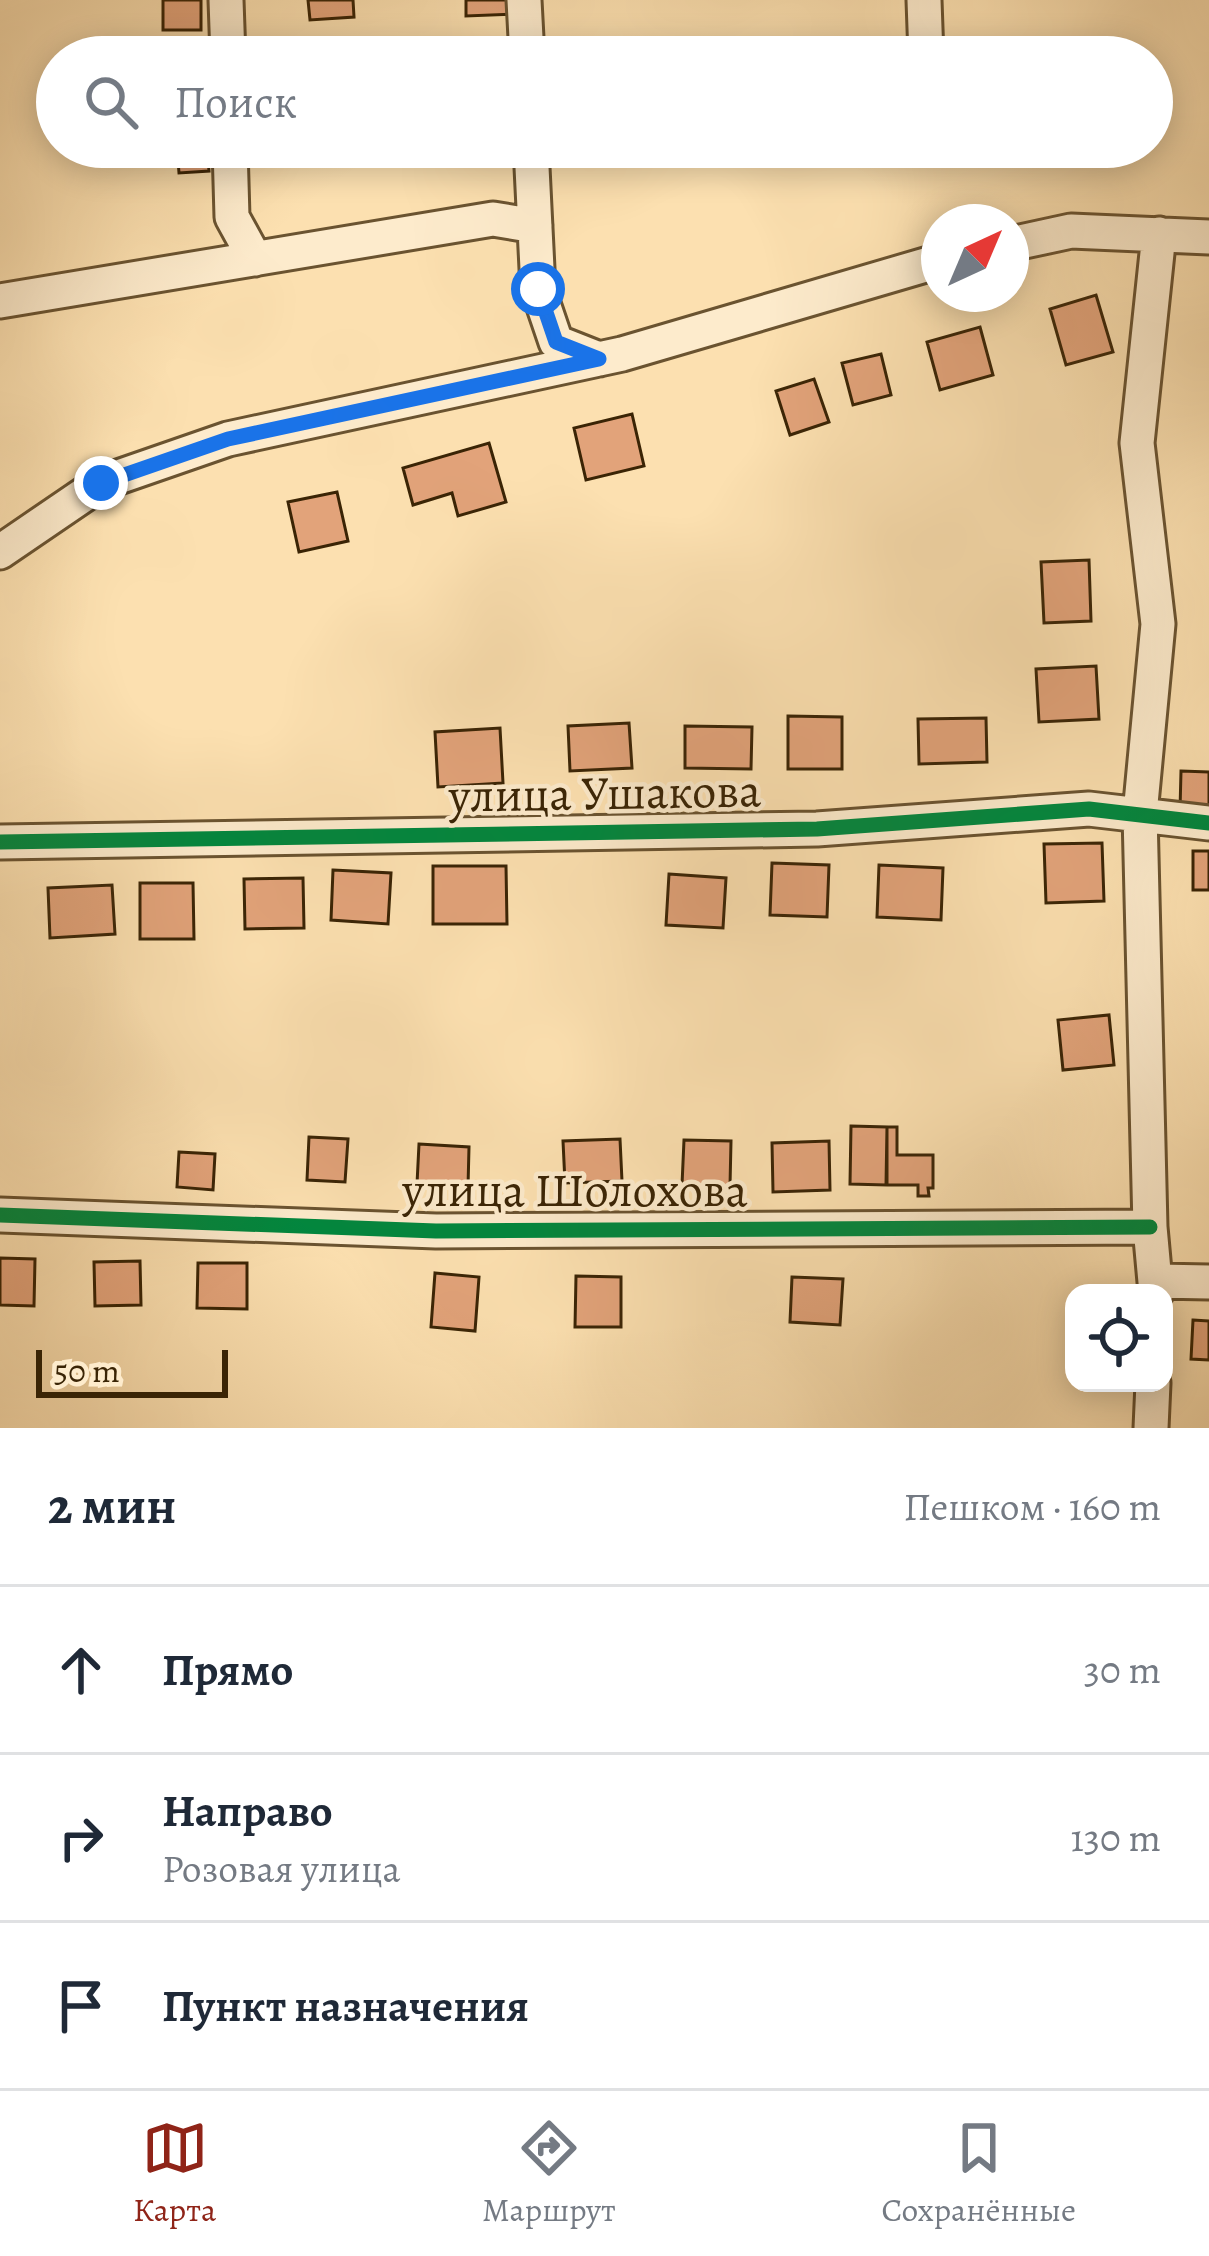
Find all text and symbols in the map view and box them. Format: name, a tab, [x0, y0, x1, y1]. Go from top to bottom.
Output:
search box	[36, 36, 1173, 168]
icon: search	[78, 69, 144, 135]
text: Поиск	[174, 71, 297, 133]
north arrow	[921, 204, 1029, 312]
route start	[511, 262, 565, 316]
route end	[74, 456, 128, 510]
street label: улица Ушакова	[447, 757, 762, 829]
street label: улица Шолохова	[401, 1157, 748, 1223]
map controls	[1065, 1284, 1173, 1392]
button: locate	[1065, 1284, 1173, 1392]
scale bar	[36, 1344, 228, 1397]
text: 50 m	[54, 1348, 120, 1393]
text: 2 мин	[48, 1471, 176, 1541]
text: Пешком · 160 m	[904, 1480, 1161, 1533]
icon: ahead	[48, 1637, 114, 1703]
text: Прямо	[162, 1639, 293, 1701]
text: 30 m	[1084, 1643, 1161, 1696]
text: Направо	[162, 1780, 333, 1842]
icon: right	[48, 1805, 114, 1871]
text: 130 m	[1070, 1811, 1161, 1864]
text: Розовая улица	[162, 1842, 401, 1895]
icon: arrive	[48, 1973, 114, 2039]
text: Пункт назначения	[162, 1975, 529, 2037]
tab: Карта	[133, 2115, 216, 2232]
tab: Маршрут	[482, 2115, 616, 2232]
tab: Сохранённые	[881, 2115, 1076, 2232]

